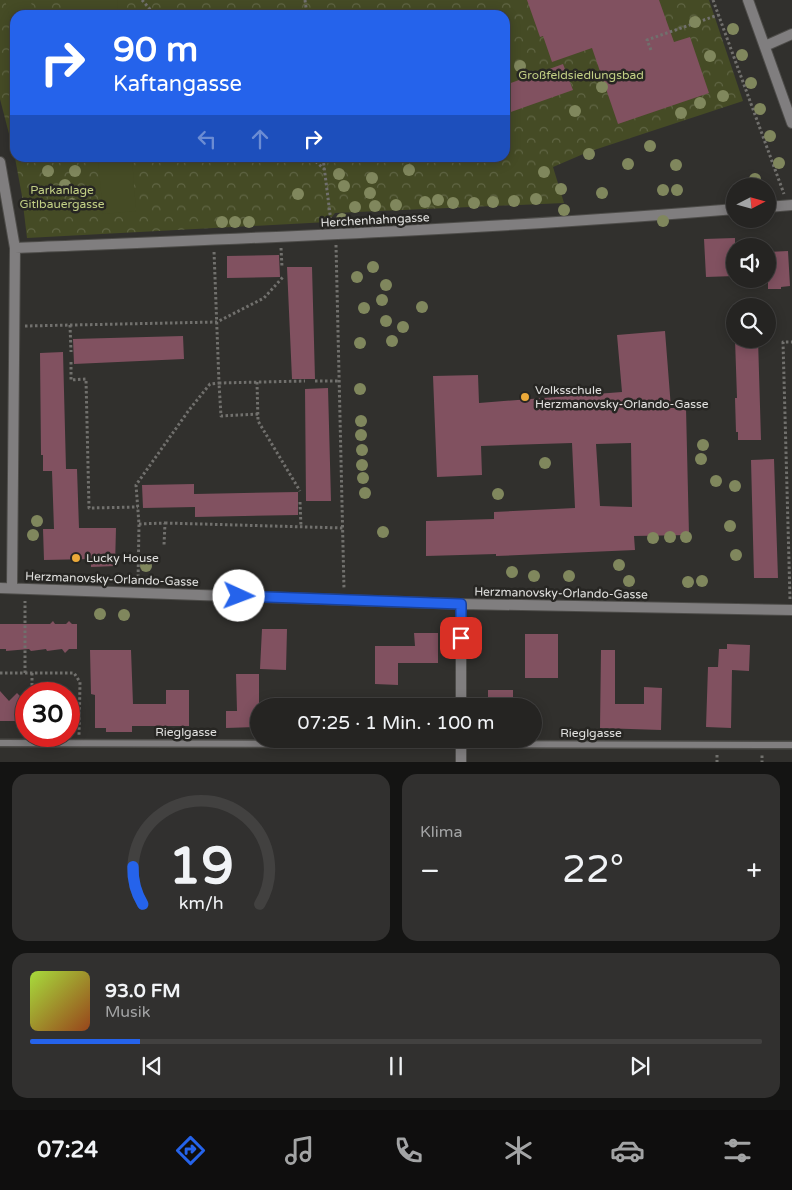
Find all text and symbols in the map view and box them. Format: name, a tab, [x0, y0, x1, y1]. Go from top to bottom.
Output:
text: 90 m	[113, 29, 198, 71]
icon: right	[30, 30, 95, 95]
park label: Großfeldsiedlungsbad	[518, 68, 644, 82]
text: Kaftangasse	[113, 71, 242, 97]
icon: left	[193, 125, 221, 153]
icon: ahead	[246, 125, 274, 153]
icon: right	[299, 125, 327, 153]
north arrow	[726, 178, 776, 228]
map controls	[726, 178, 776, 348]
park label: Parkanlage Gitlbauergasse	[19, 183, 105, 211]
street label: Herchenhahngasse	[320, 210, 430, 230]
button: sound	[726, 238, 776, 288]
button: search	[726, 298, 776, 348]
place label: Volksschule Herzmanovsky-Orlando-Gasse	[535, 383, 709, 411]
marker: Volksschule Herzmanovsky-Orlando-Gasse	[519, 391, 531, 403]
place label: Lucky House	[86, 551, 159, 565]
marker: Lucky House	[70, 552, 82, 564]
street label: Herzmanovsky-Orlando-Gasse	[25, 569, 199, 589]
position arrow	[212, 569, 264, 621]
street label: Herzmanovsky-Orlando-Gasse	[474, 584, 648, 602]
pin	[440, 617, 482, 659]
icon: arrive	[447, 624, 475, 652]
speed limit sign: 30	[15, 682, 80, 747]
text: 07:25 · 1 Min. · 100 m	[298, 712, 494, 734]
street label: Rieglgasse	[155, 725, 217, 739]
street label: Rieglgasse	[560, 726, 622, 740]
text: Klima	[420, 822, 462, 842]
text: 19	[168, 835, 234, 898]
text: 22°	[562, 847, 624, 893]
text: −	[420, 854, 440, 888]
text: +	[746, 854, 762, 888]
text: km/h	[179, 893, 223, 914]
text: 93.0 FM	[105, 980, 181, 1002]
text: Musik	[105, 1002, 150, 1022]
icon: previous	[138, 1052, 166, 1080]
icon: pause	[382, 1052, 410, 1080]
icon: next	[626, 1052, 654, 1080]
icon: directions	[173, 1133, 208, 1168]
icon: music	[282, 1133, 317, 1168]
icon: phone	[391, 1133, 426, 1168]
icon: climate	[501, 1133, 536, 1168]
icon: car	[610, 1133, 645, 1168]
icon: filters	[720, 1133, 755, 1168]
text: 07:24	[37, 1137, 98, 1163]

